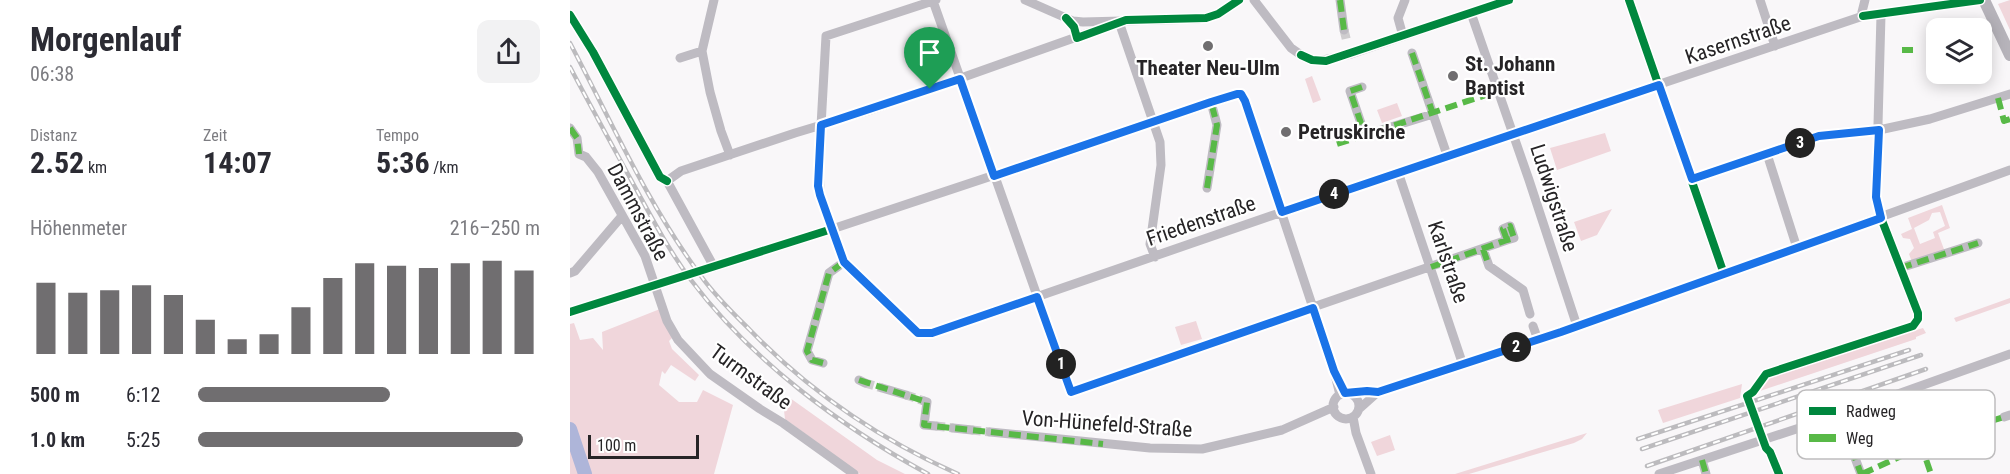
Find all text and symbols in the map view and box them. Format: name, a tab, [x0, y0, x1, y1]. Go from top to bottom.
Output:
street label: Kasernstraße	[1682, 11, 1794, 69]
map controls	[1926, 18, 1992, 84]
button: layers	[1926, 18, 1992, 84]
text: Morgenlauf	[30, 20, 182, 59]
button: share	[477, 20, 540, 83]
pin	[904, 27, 955, 89]
icon: arrive	[913, 36, 946, 69]
marker: Theater Neu-Ulm	[1201, 39, 1215, 53]
place label: St. Johann Baptist	[1465, 52, 1555, 100]
place label: Theater Neu-Ulm	[1136, 56, 1280, 80]
text: 06:38	[30, 62, 74, 86]
marker: St. Johann Baptist	[1446, 69, 1460, 83]
place label: Petruskirche	[1298, 120, 1405, 144]
marker: Petruskirche	[1279, 125, 1293, 139]
text: Distanz	[30, 126, 77, 145]
text: Zeit	[203, 126, 227, 145]
text: Tempo	[376, 126, 419, 145]
pin: 3	[1785, 128, 1815, 158]
text: 3	[1796, 133, 1804, 152]
street label: Ludwigstraße	[1525, 141, 1583, 255]
text: 2.52	[30, 145, 84, 180]
text: 14:07	[203, 145, 272, 180]
text: 5:36	[376, 145, 430, 180]
text: km	[84, 158, 107, 177]
text: /km	[430, 158, 459, 177]
street label: Dammstraße	[602, 159, 674, 265]
pin: 4	[1319, 179, 1349, 209]
text: 4	[1330, 184, 1338, 203]
street label: Friedenstraße	[1143, 191, 1259, 251]
text: Höhenmeter	[30, 216, 127, 240]
text: 216–250 m	[450, 216, 540, 240]
street label: Karlstraße	[1423, 218, 1473, 306]
pin: 2	[1501, 332, 1531, 362]
text: 2	[1512, 337, 1520, 356]
street label: Turmstraße	[706, 339, 797, 415]
pin: 1	[1046, 349, 1076, 379]
text: 1	[1057, 354, 1065, 373]
text: 500 m	[30, 383, 80, 407]
text: 6:12	[126, 383, 160, 407]
legend	[1797, 390, 1995, 459]
text: Radweg	[1846, 402, 1896, 421]
street label: Von-Hünefeld-Straße	[1021, 406, 1193, 442]
text: 1.0 km	[30, 428, 85, 452]
text: 5:25	[126, 428, 160, 452]
text: Weg	[1846, 429, 1873, 448]
scale bar	[588, 432, 699, 460]
text: 100 m	[597, 436, 636, 455]

